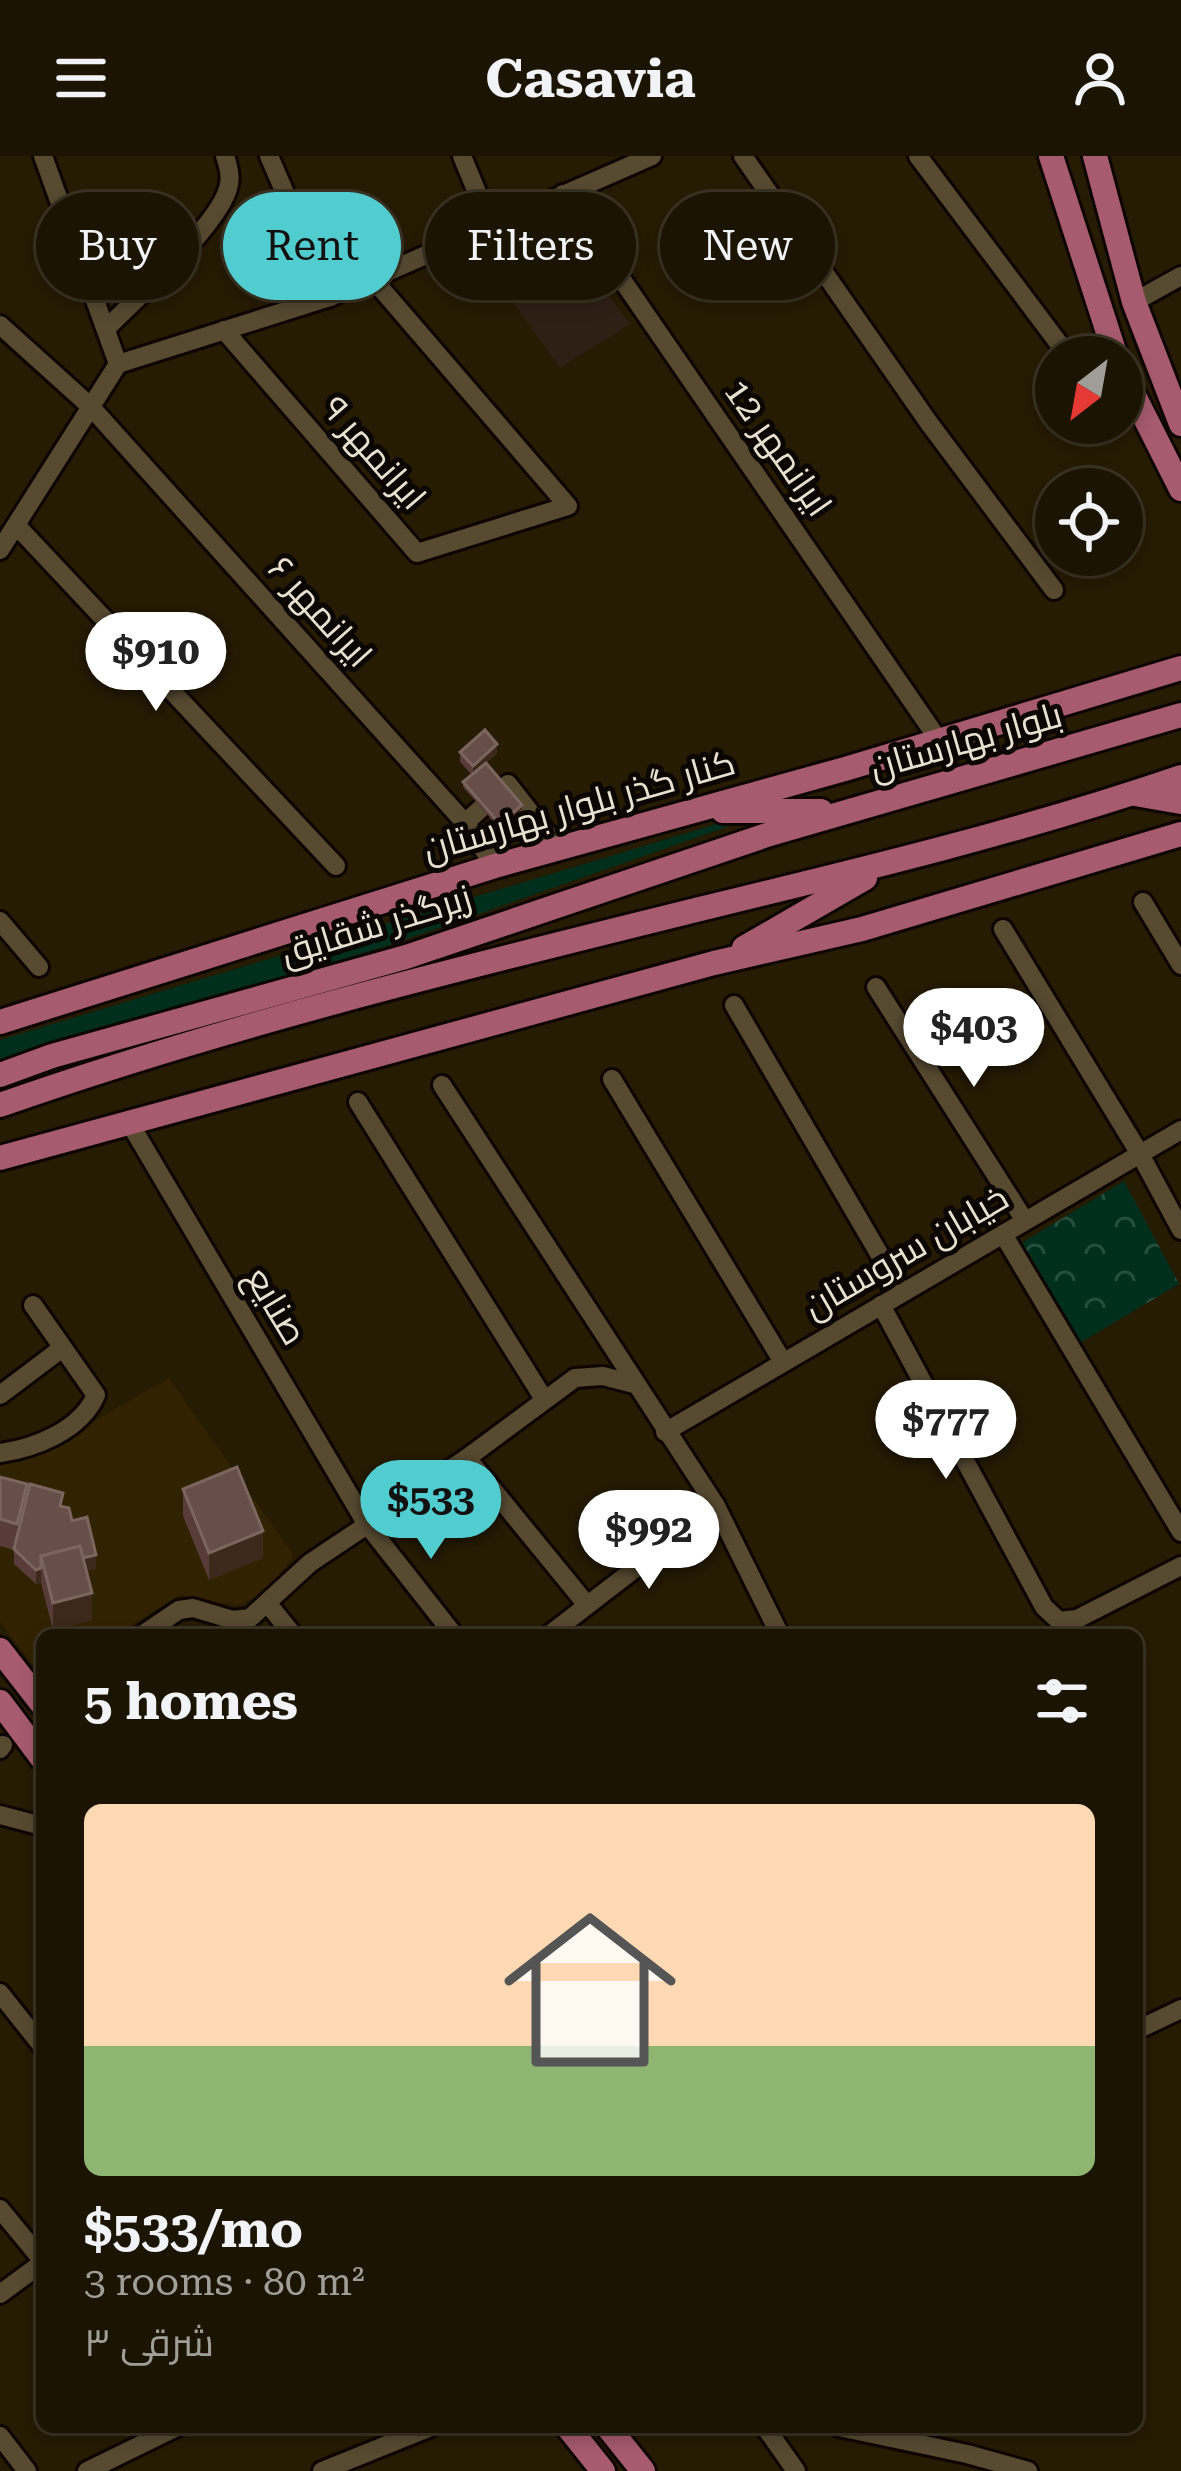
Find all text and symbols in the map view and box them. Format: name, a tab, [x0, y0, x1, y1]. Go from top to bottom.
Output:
icon: menu	[48, 45, 114, 111]
icon: person	[1067, 45, 1133, 111]
text: Casavia	[485, 47, 696, 110]
chip: Buy	[36, 192, 199, 300]
chip: Rent	[223, 192, 401, 300]
chip: Filters	[425, 192, 636, 300]
chip: New	[660, 192, 835, 300]
north arrow	[1035, 336, 1143, 444]
map controls	[1035, 336, 1143, 576]
street label: ایرانمهر 12	[716, 371, 840, 525]
street label: ایرانمهر ۹	[314, 388, 434, 518]
button: locate	[1035, 468, 1143, 576]
street label: ایرانمهر ۶	[259, 548, 381, 676]
pin: $910	[85, 612, 227, 714]
text: $910	[112, 628, 200, 674]
street label: بلوار بهارستان	[865, 694, 1067, 788]
street label: کنار گذر بلوار بهارستان	[418, 741, 740, 871]
street label: زیرگذر شقایق	[276, 876, 477, 975]
pin: $403	[903, 988, 1045, 1090]
text: $403	[930, 1004, 1018, 1050]
street label: خیابان سروستان	[796, 1177, 1016, 1327]
street label: صنایع	[234, 1260, 315, 1354]
pin: $777	[875, 1380, 1017, 1482]
text: $777	[902, 1396, 990, 1442]
pin: $533	[360, 1460, 502, 1562]
text: $533	[387, 1476, 475, 1522]
pin: $992	[578, 1490, 720, 1592]
text: $992	[605, 1506, 693, 1552]
icon: filters	[1029, 1668, 1095, 1734]
text: 5 homes	[84, 1672, 298, 1731]
icon: home	[482, 1882, 698, 2098]
text: $533/mo	[84, 2200, 303, 2259]
text: 3 rooms · 80 m²	[84, 2259, 365, 2305]
text: شرقی ۳	[84, 2320, 214, 2366]

